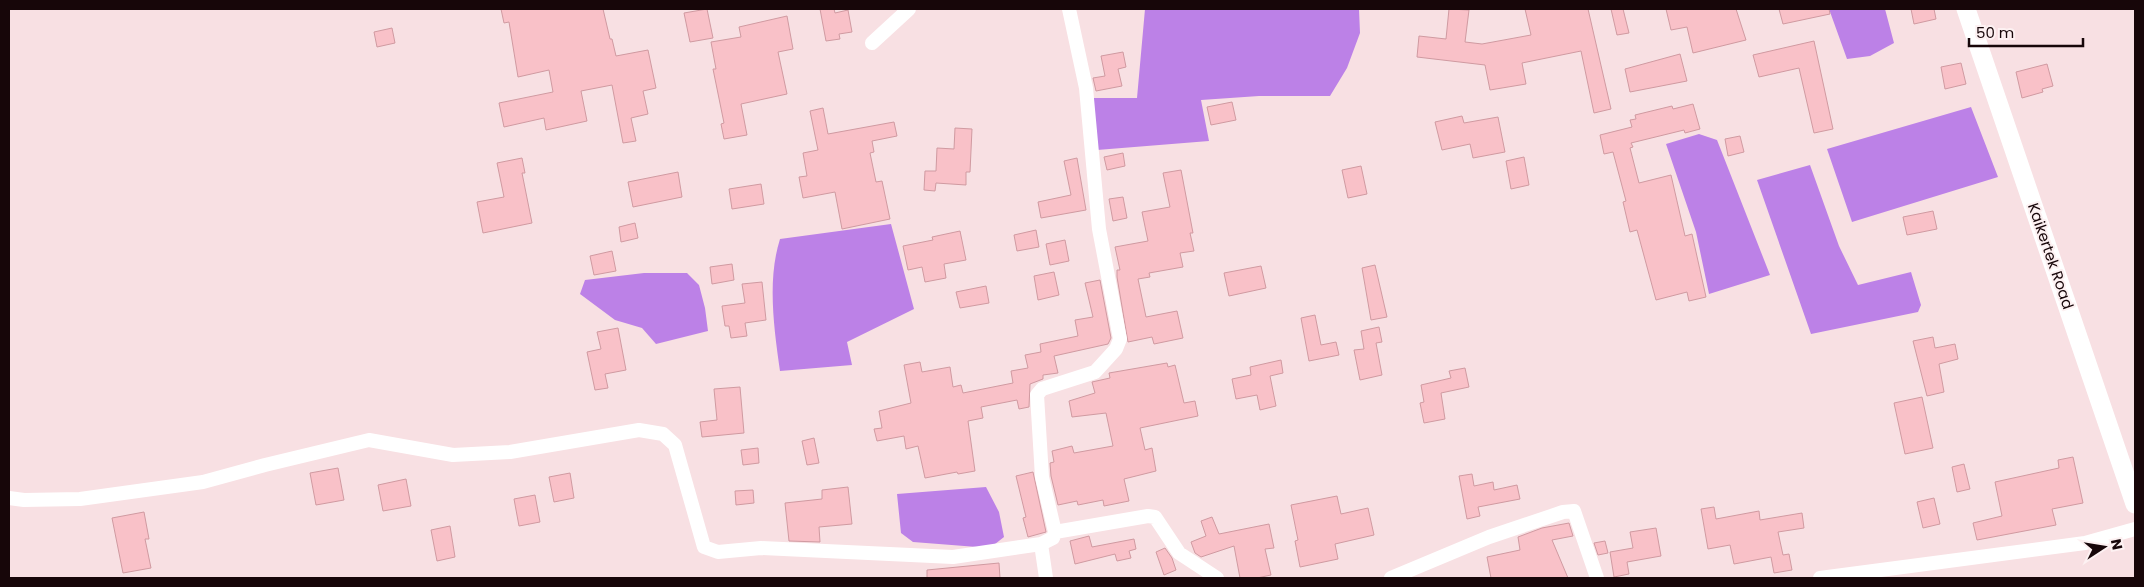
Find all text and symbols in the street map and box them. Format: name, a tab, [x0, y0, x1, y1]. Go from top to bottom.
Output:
scale bar	[1969, 15, 2083, 47]
text: 50 m	[1976, 22, 2014, 43]
street label: Kaikertek Road	[2023, 200, 2079, 312]
north arrow	[2079, 522, 2129, 572]
text: N	[2106, 537, 2128, 552]

